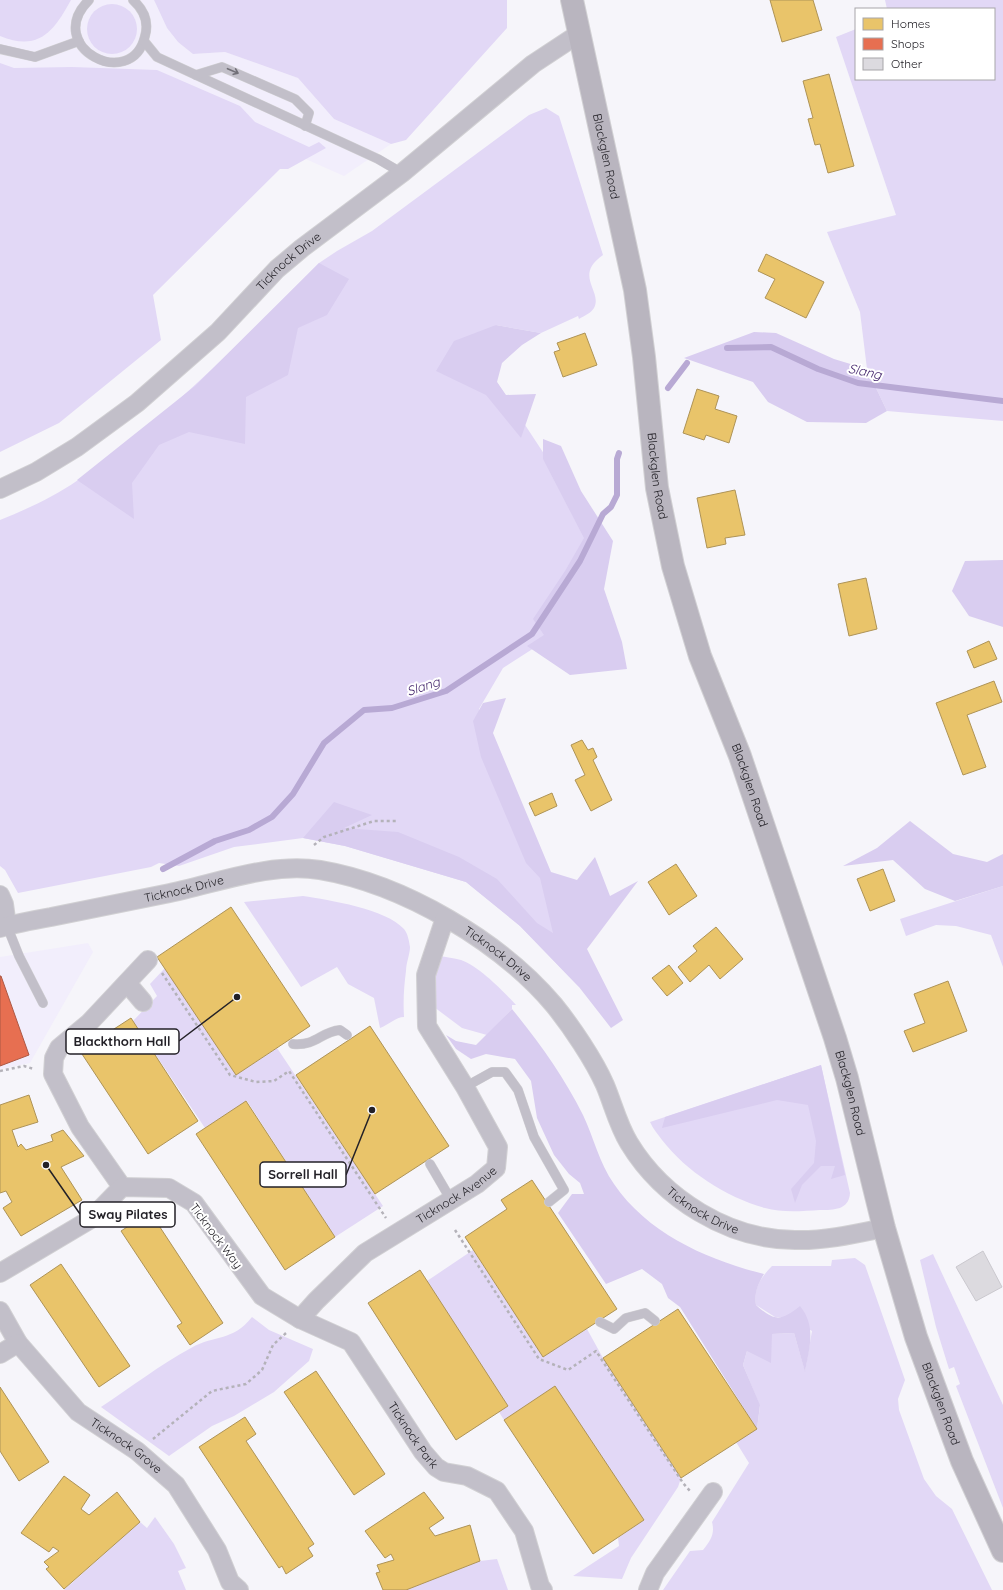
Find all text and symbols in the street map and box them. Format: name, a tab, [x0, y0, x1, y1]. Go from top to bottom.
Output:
legend	[855, 8, 995, 80]
text: Homes	[891, 16, 931, 31]
text: Shops	[891, 36, 925, 51]
text: Other	[891, 56, 923, 71]
one-way arrow	[226, 68, 238, 76]
street label: Blackglen Road	[590, 112, 623, 201]
street label: Ticknock Drive	[253, 228, 324, 294]
water label: Slang	[847, 360, 884, 383]
street label: Blackglen Road	[645, 432, 671, 520]
water label: Slang	[404, 673, 442, 699]
street label: Blackglen Road	[729, 741, 771, 829]
street label: Ticknock Drive	[143, 872, 225, 905]
street label: Ticknock Drive	[461, 923, 535, 985]
callout: Blackthorn Hall	[66, 1029, 179, 1054]
text: Blackthorn Hall	[74, 1033, 170, 1049]
street label: Blackglen Road	[832, 1049, 869, 1137]
callout: Sorrell Hall	[260, 1162, 346, 1187]
street label: Ticknock Avenue	[413, 1163, 500, 1227]
text: Sorrell Hall	[268, 1166, 338, 1182]
street label: Ticknock Drive	[664, 1183, 741, 1237]
street label: Ticknock Way	[187, 1200, 246, 1271]
callout: Sway Pilates	[80, 1202, 175, 1227]
text: Sway Pilates	[88, 1206, 168, 1222]
street label: Blackglen Road	[919, 1360, 963, 1447]
street label: Ticknock Park	[385, 1399, 442, 1471]
street label: Ticknock Grove	[88, 1414, 166, 1477]

